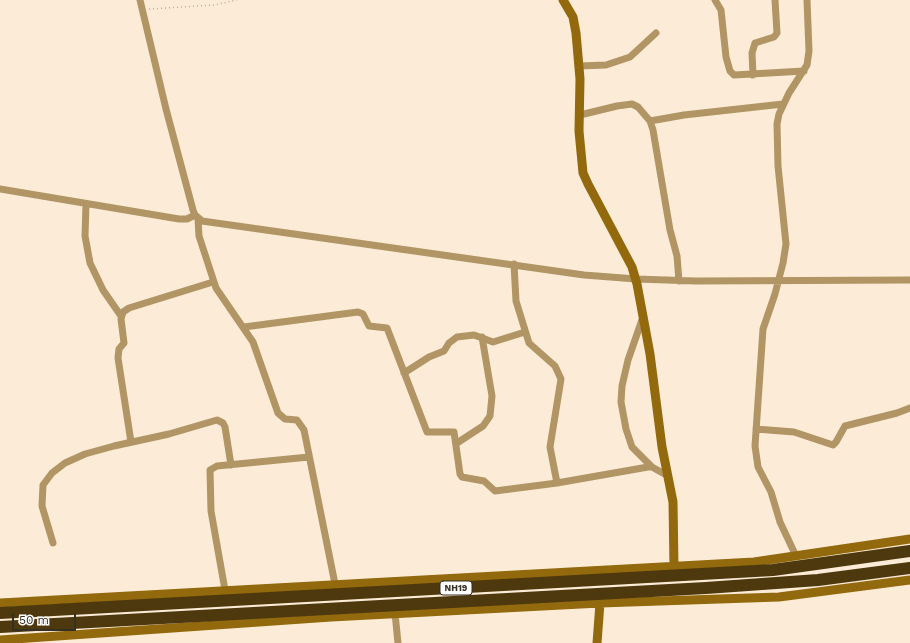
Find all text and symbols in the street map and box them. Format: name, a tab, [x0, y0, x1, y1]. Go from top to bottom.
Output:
road number: NH19	[440, 581, 472, 595]
scale bar	[14, 605, 78, 631]
text: 50 m	[19, 613, 49, 627]

